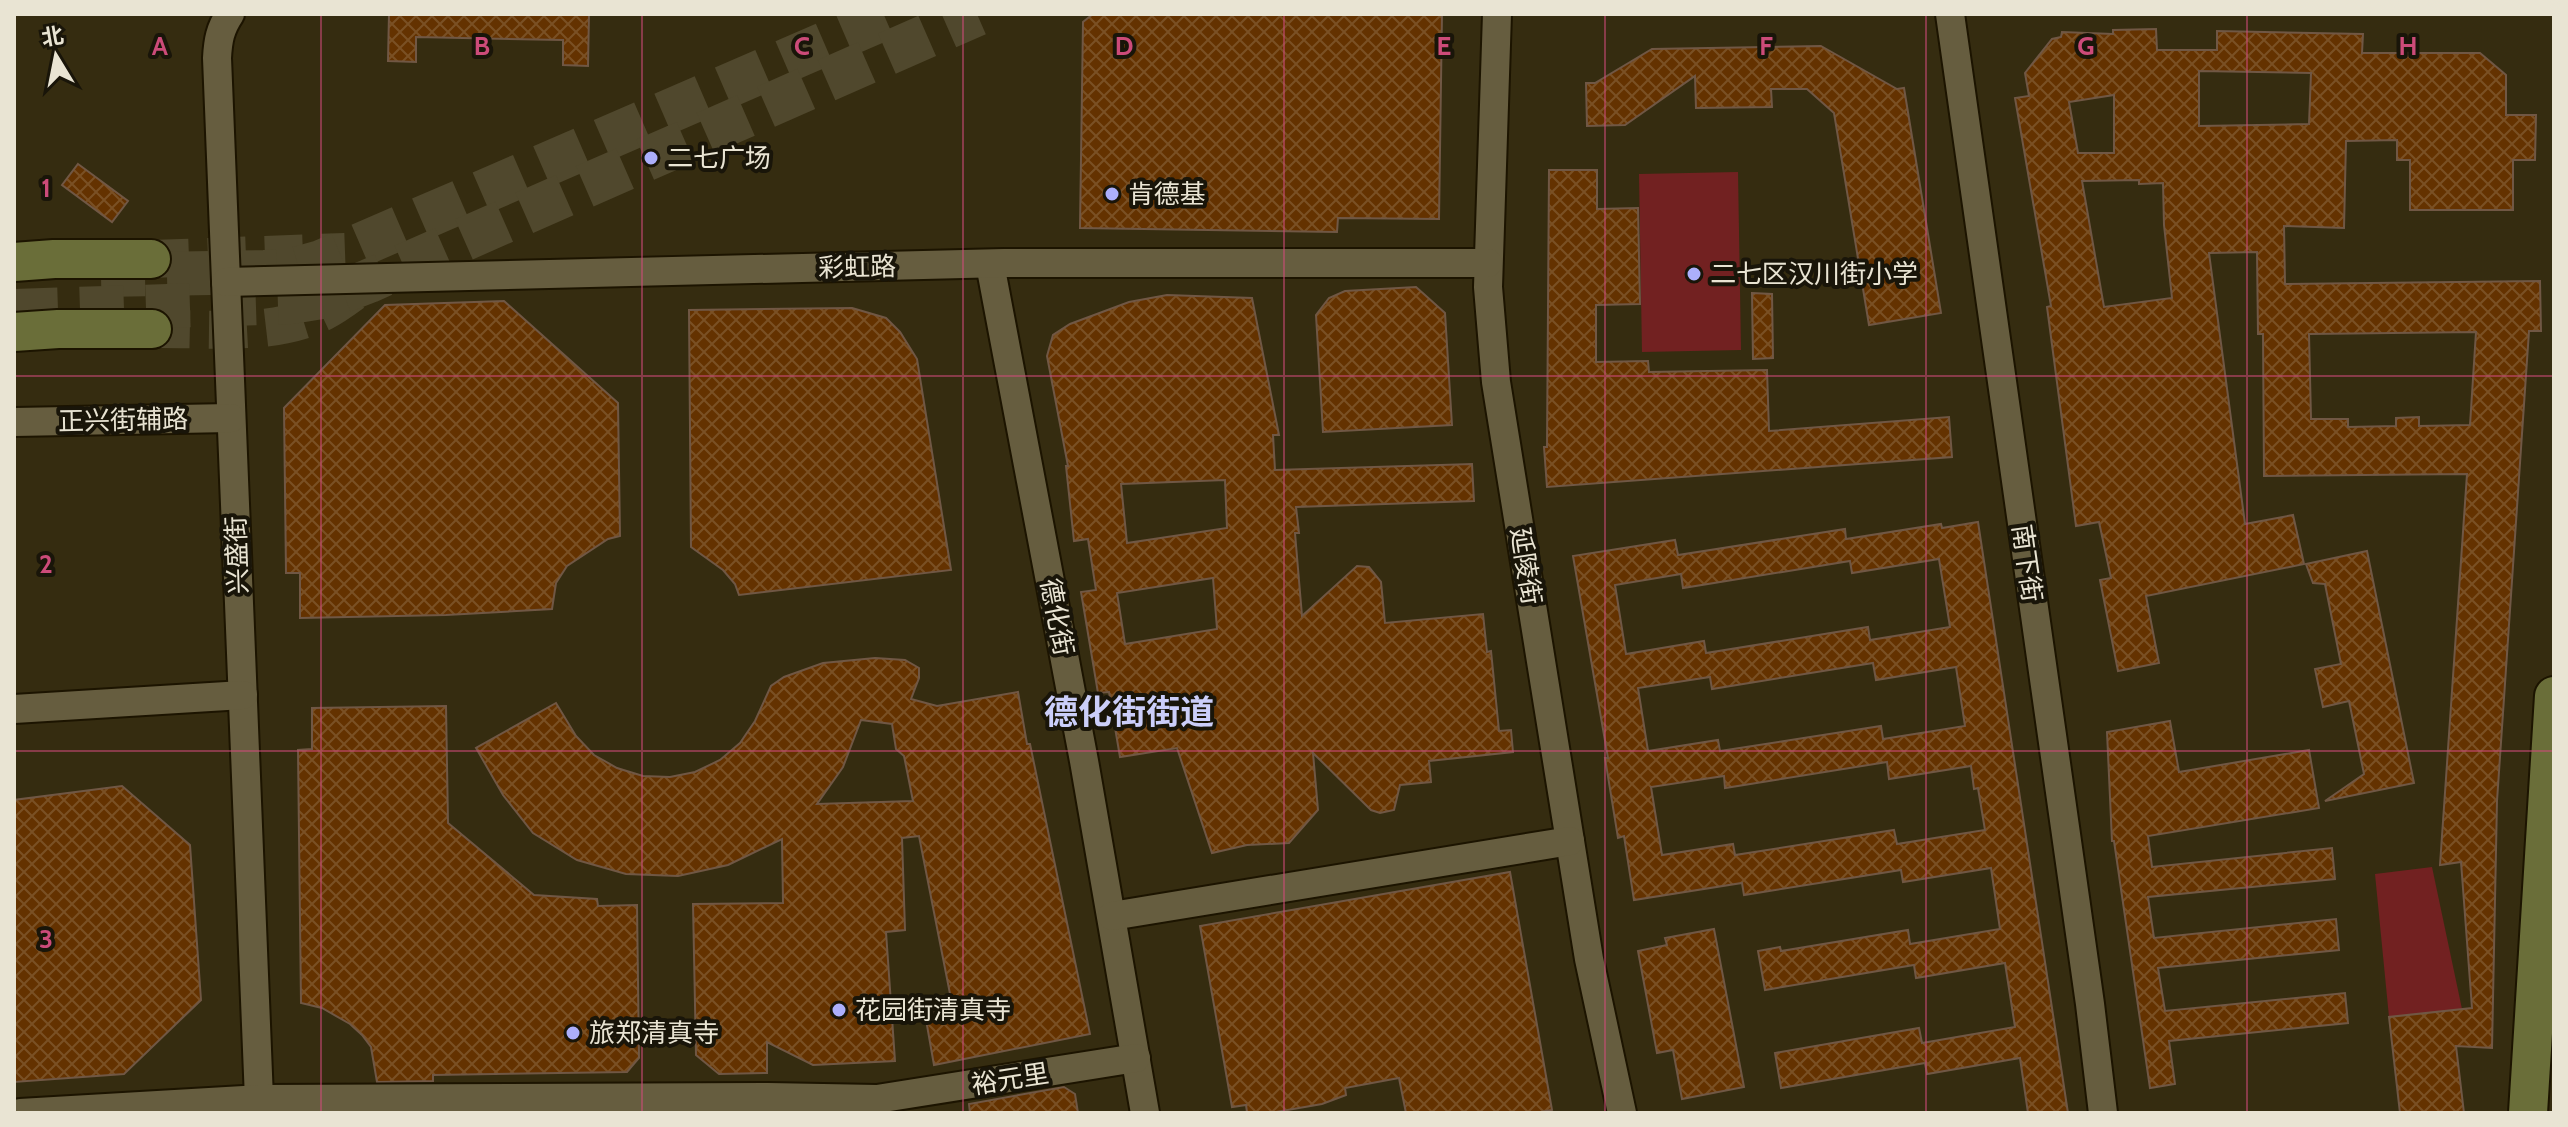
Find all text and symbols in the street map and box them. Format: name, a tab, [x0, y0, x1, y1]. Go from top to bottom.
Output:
north arrow	[16, 16, 96, 96]
text: 北	[39, 22, 66, 52]
text: A	[152, 30, 169, 62]
text: B	[474, 30, 490, 62]
text: C	[794, 30, 810, 62]
text: D	[1115, 30, 1133, 62]
text: E	[1437, 30, 1451, 62]
text: F	[1759, 30, 1773, 62]
text: G	[2077, 30, 2095, 62]
text: H	[2399, 30, 2417, 62]
place label: 二七广场	[667, 142, 771, 174]
marker: 二七广场	[642, 149, 660, 167]
text: 1	[41, 172, 51, 204]
place label: 肯德基	[1128, 178, 1206, 210]
marker: 肯德基	[1103, 185, 1121, 203]
street label: 彩虹路	[818, 250, 896, 284]
place label: 二七区汉川街小学	[1710, 258, 1918, 290]
marker: 二七区汉川街小学	[1685, 265, 1703, 283]
street label: 正兴街辅路	[58, 403, 188, 437]
street label: 兴盛街	[220, 515, 254, 595]
street label: 南下街	[2006, 522, 2048, 604]
street label: 延陵街	[1504, 525, 1548, 607]
text: 2	[39, 548, 53, 580]
street label: 德化街	[1034, 576, 1080, 658]
district label: 德化街街道	[1044, 691, 1214, 733]
text: 3	[39, 923, 53, 955]
place label: 花园街清真寺	[855, 994, 1011, 1026]
marker: 花园街清真寺	[830, 1001, 848, 1019]
place label: 旅郑清真寺	[589, 1017, 719, 1049]
marker: 旅郑清真寺	[564, 1024, 582, 1042]
street label: 裕元里	[969, 1057, 1051, 1101]

